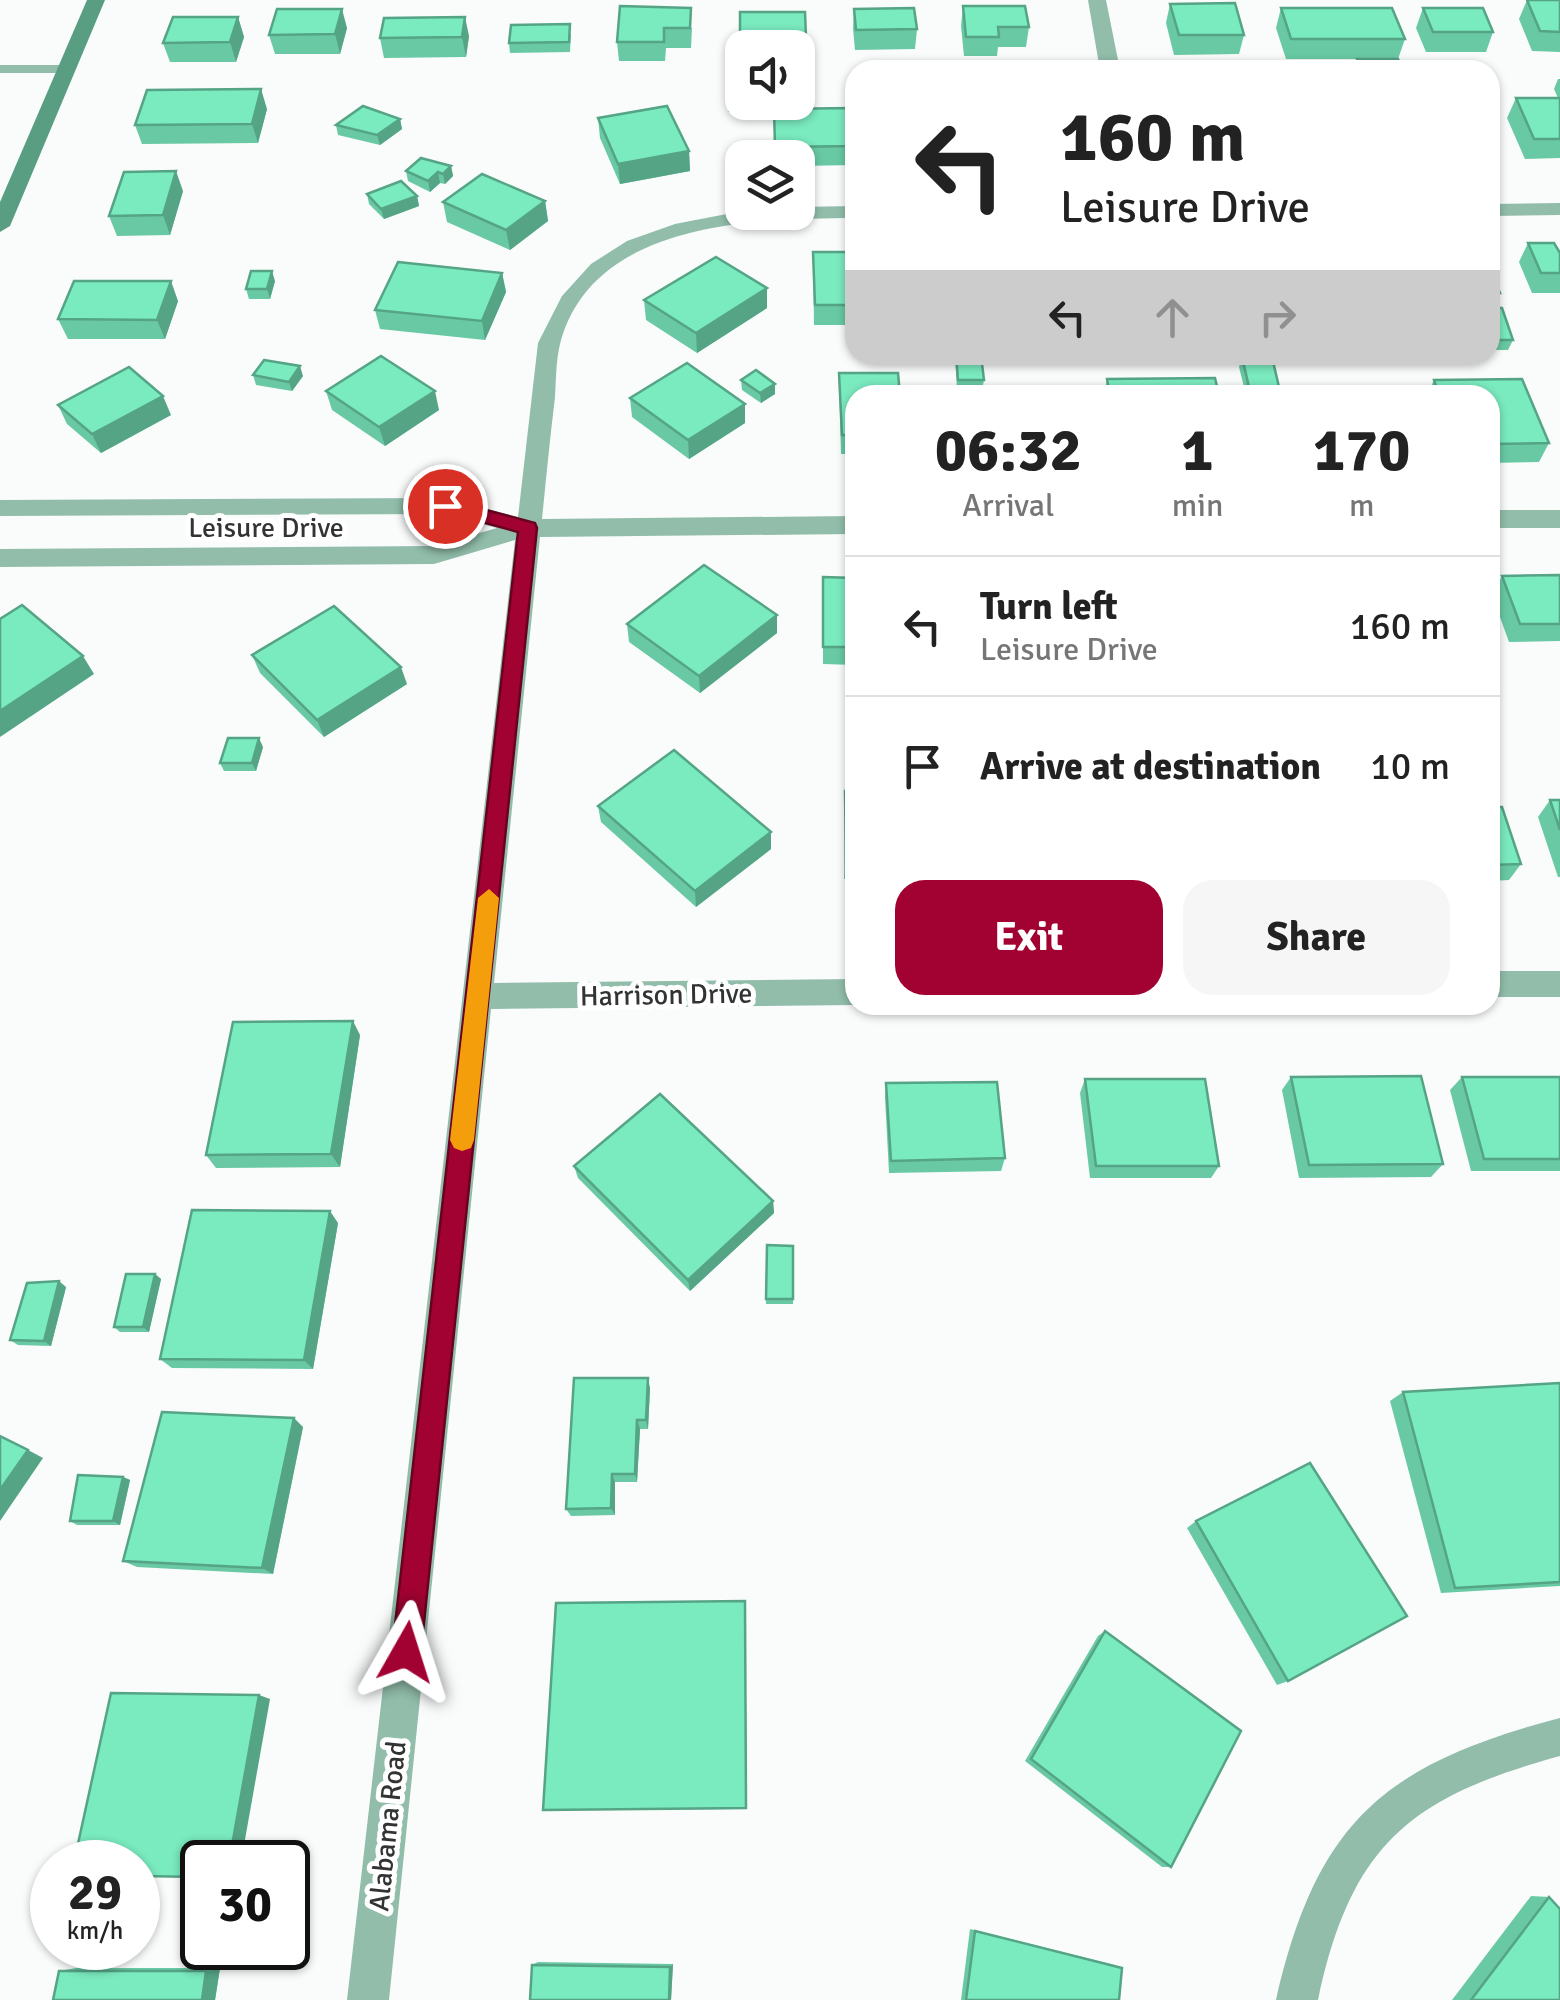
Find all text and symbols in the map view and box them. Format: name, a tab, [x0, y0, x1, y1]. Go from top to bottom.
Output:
map controls	[725, 30, 815, 230]
button: sound	[725, 30, 815, 120]
text: 160 m	[1060, 94, 1245, 180]
icon: left	[895, 100, 1025, 230]
button: layers	[725, 140, 815, 230]
text: Leisure Drive	[1060, 180, 1310, 235]
icon: left	[1040, 290, 1095, 345]
icon: ahead	[1145, 290, 1200, 345]
icon: right	[1250, 290, 1305, 345]
text: 06:32	[935, 414, 1082, 488]
text: 1	[1181, 414, 1214, 488]
text: 170	[1313, 414, 1410, 488]
pin	[403, 464, 488, 549]
icon: arrive	[418, 479, 473, 534]
text: Arrival	[962, 486, 1054, 525]
text: min	[1172, 486, 1223, 525]
text: m	[1349, 486, 1374, 525]
street label: Leisure Drive	[188, 511, 344, 545]
text: Turn left	[980, 583, 1118, 630]
icon: left	[895, 599, 950, 654]
text: 160 m	[1350, 603, 1450, 650]
text: Leisure Drive	[980, 630, 1158, 669]
icon: arrive	[895, 739, 950, 794]
text: Arrive at destination	[980, 743, 1321, 790]
text: 10 m	[1370, 743, 1450, 790]
button: Exit	[895, 880, 1163, 995]
button: Share	[1183, 880, 1450, 995]
street label: Harrison Drive	[579, 976, 753, 1014]
position arrow	[354, 1600, 458, 1704]
street label: Alabama Road	[362, 1739, 414, 1913]
speed limit sign: 30	[180, 1840, 310, 1970]
text: 29	[68, 1862, 122, 1924]
text: km/h	[67, 1915, 123, 1946]

